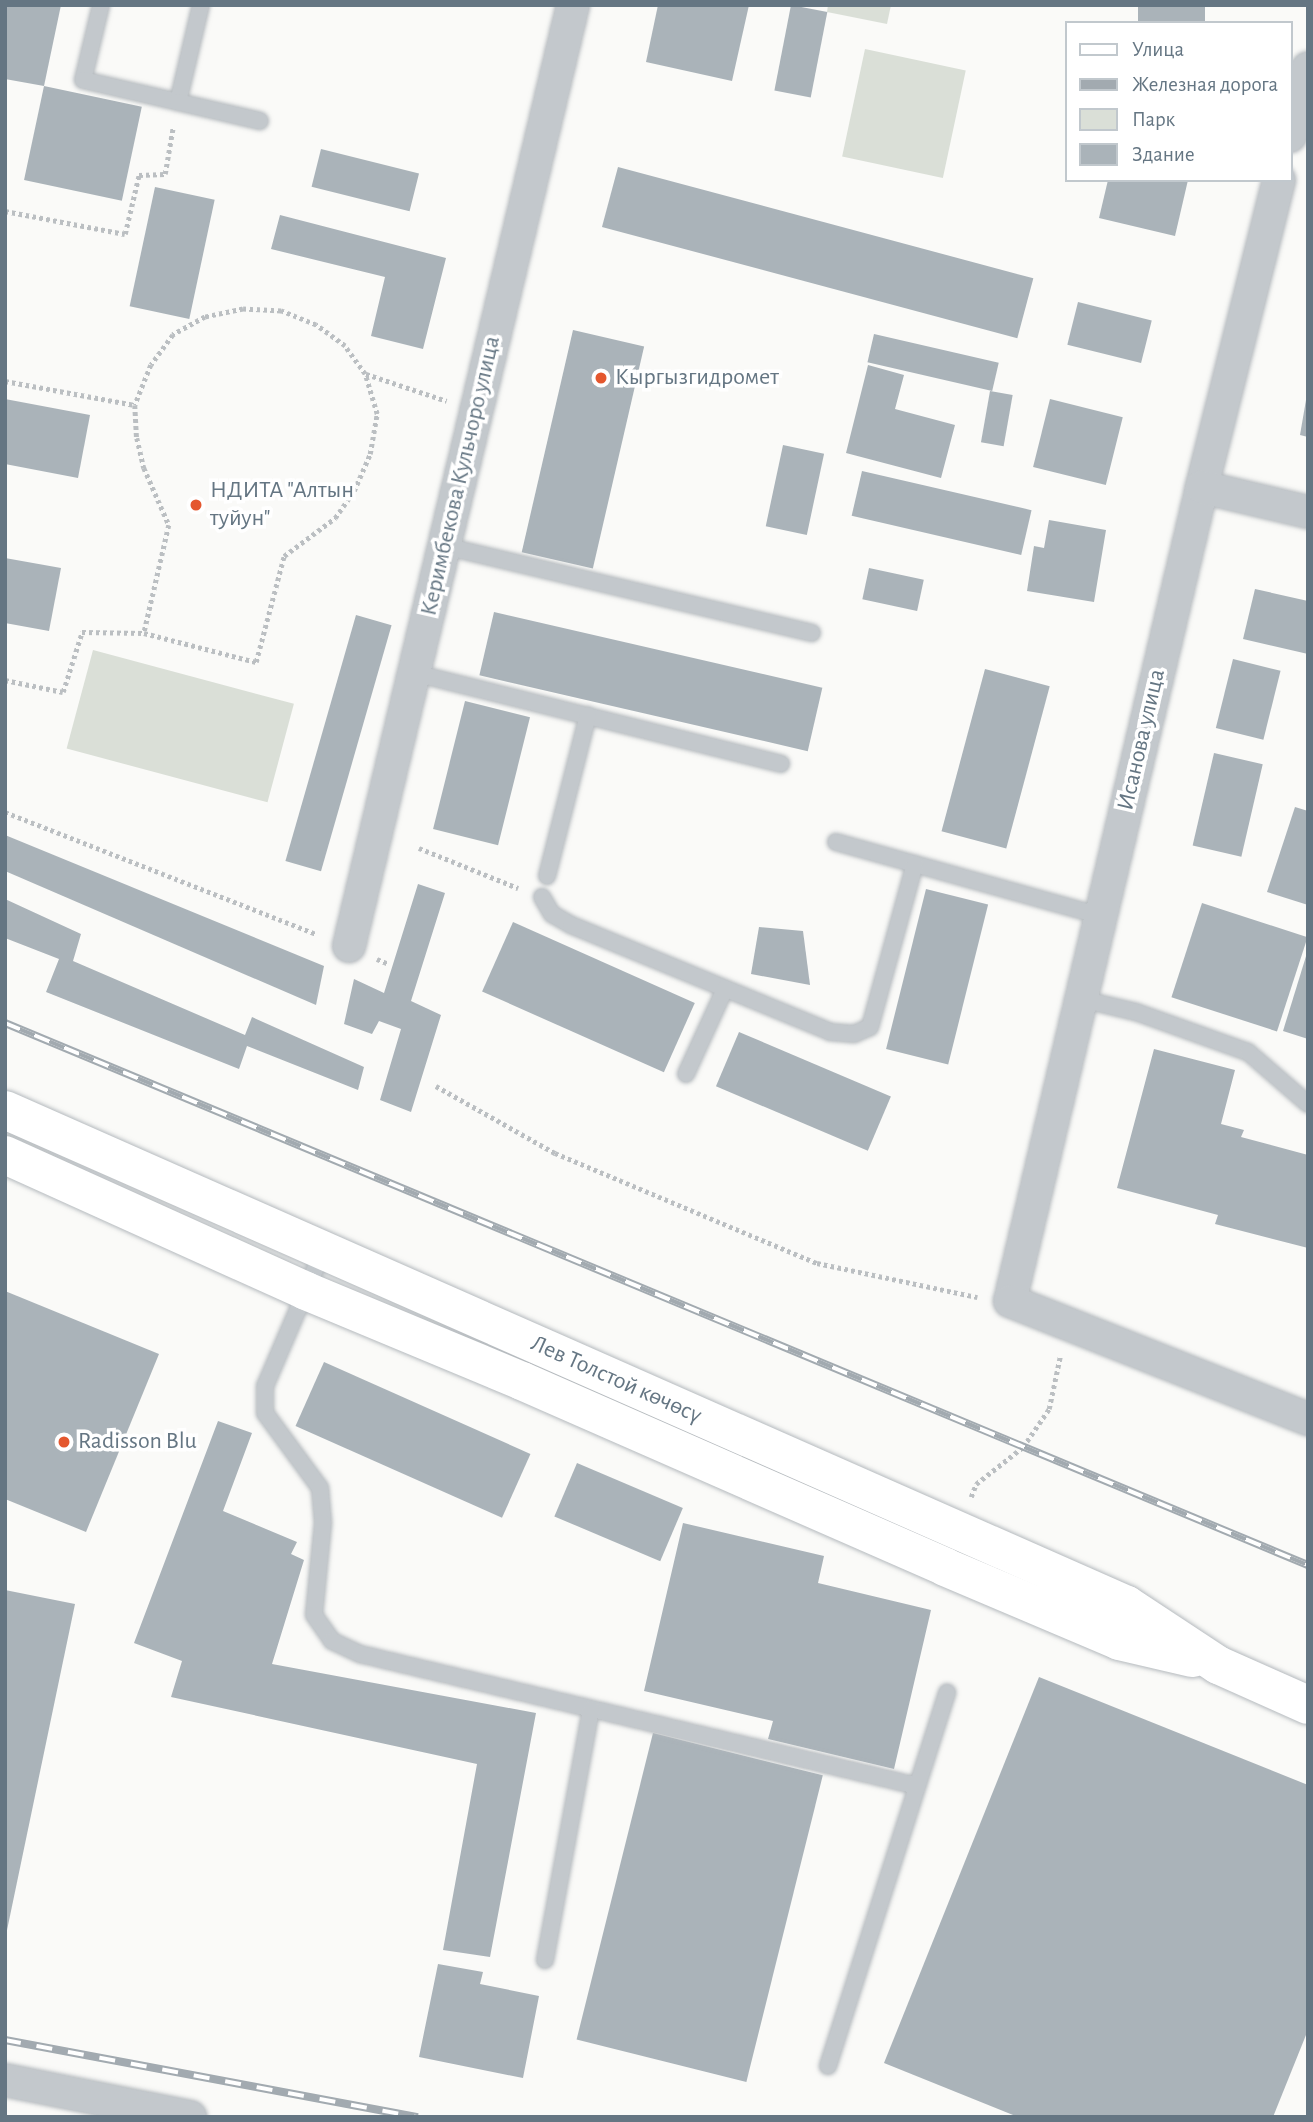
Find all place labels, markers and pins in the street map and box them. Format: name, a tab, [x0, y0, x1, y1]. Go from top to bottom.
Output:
place label: Кыргызгидромет	[615, 364, 779, 392]
marker: Кыргызгидромет	[593, 370, 609, 386]
place label: НДИТА "Алтын туйун"	[210, 477, 354, 533]
marker: НДИТА "Алтын туйун"	[188, 497, 204, 513]
place label: Radisson Blu	[78, 1428, 197, 1456]
marker: Radisson Blu	[56, 1434, 72, 1450]

